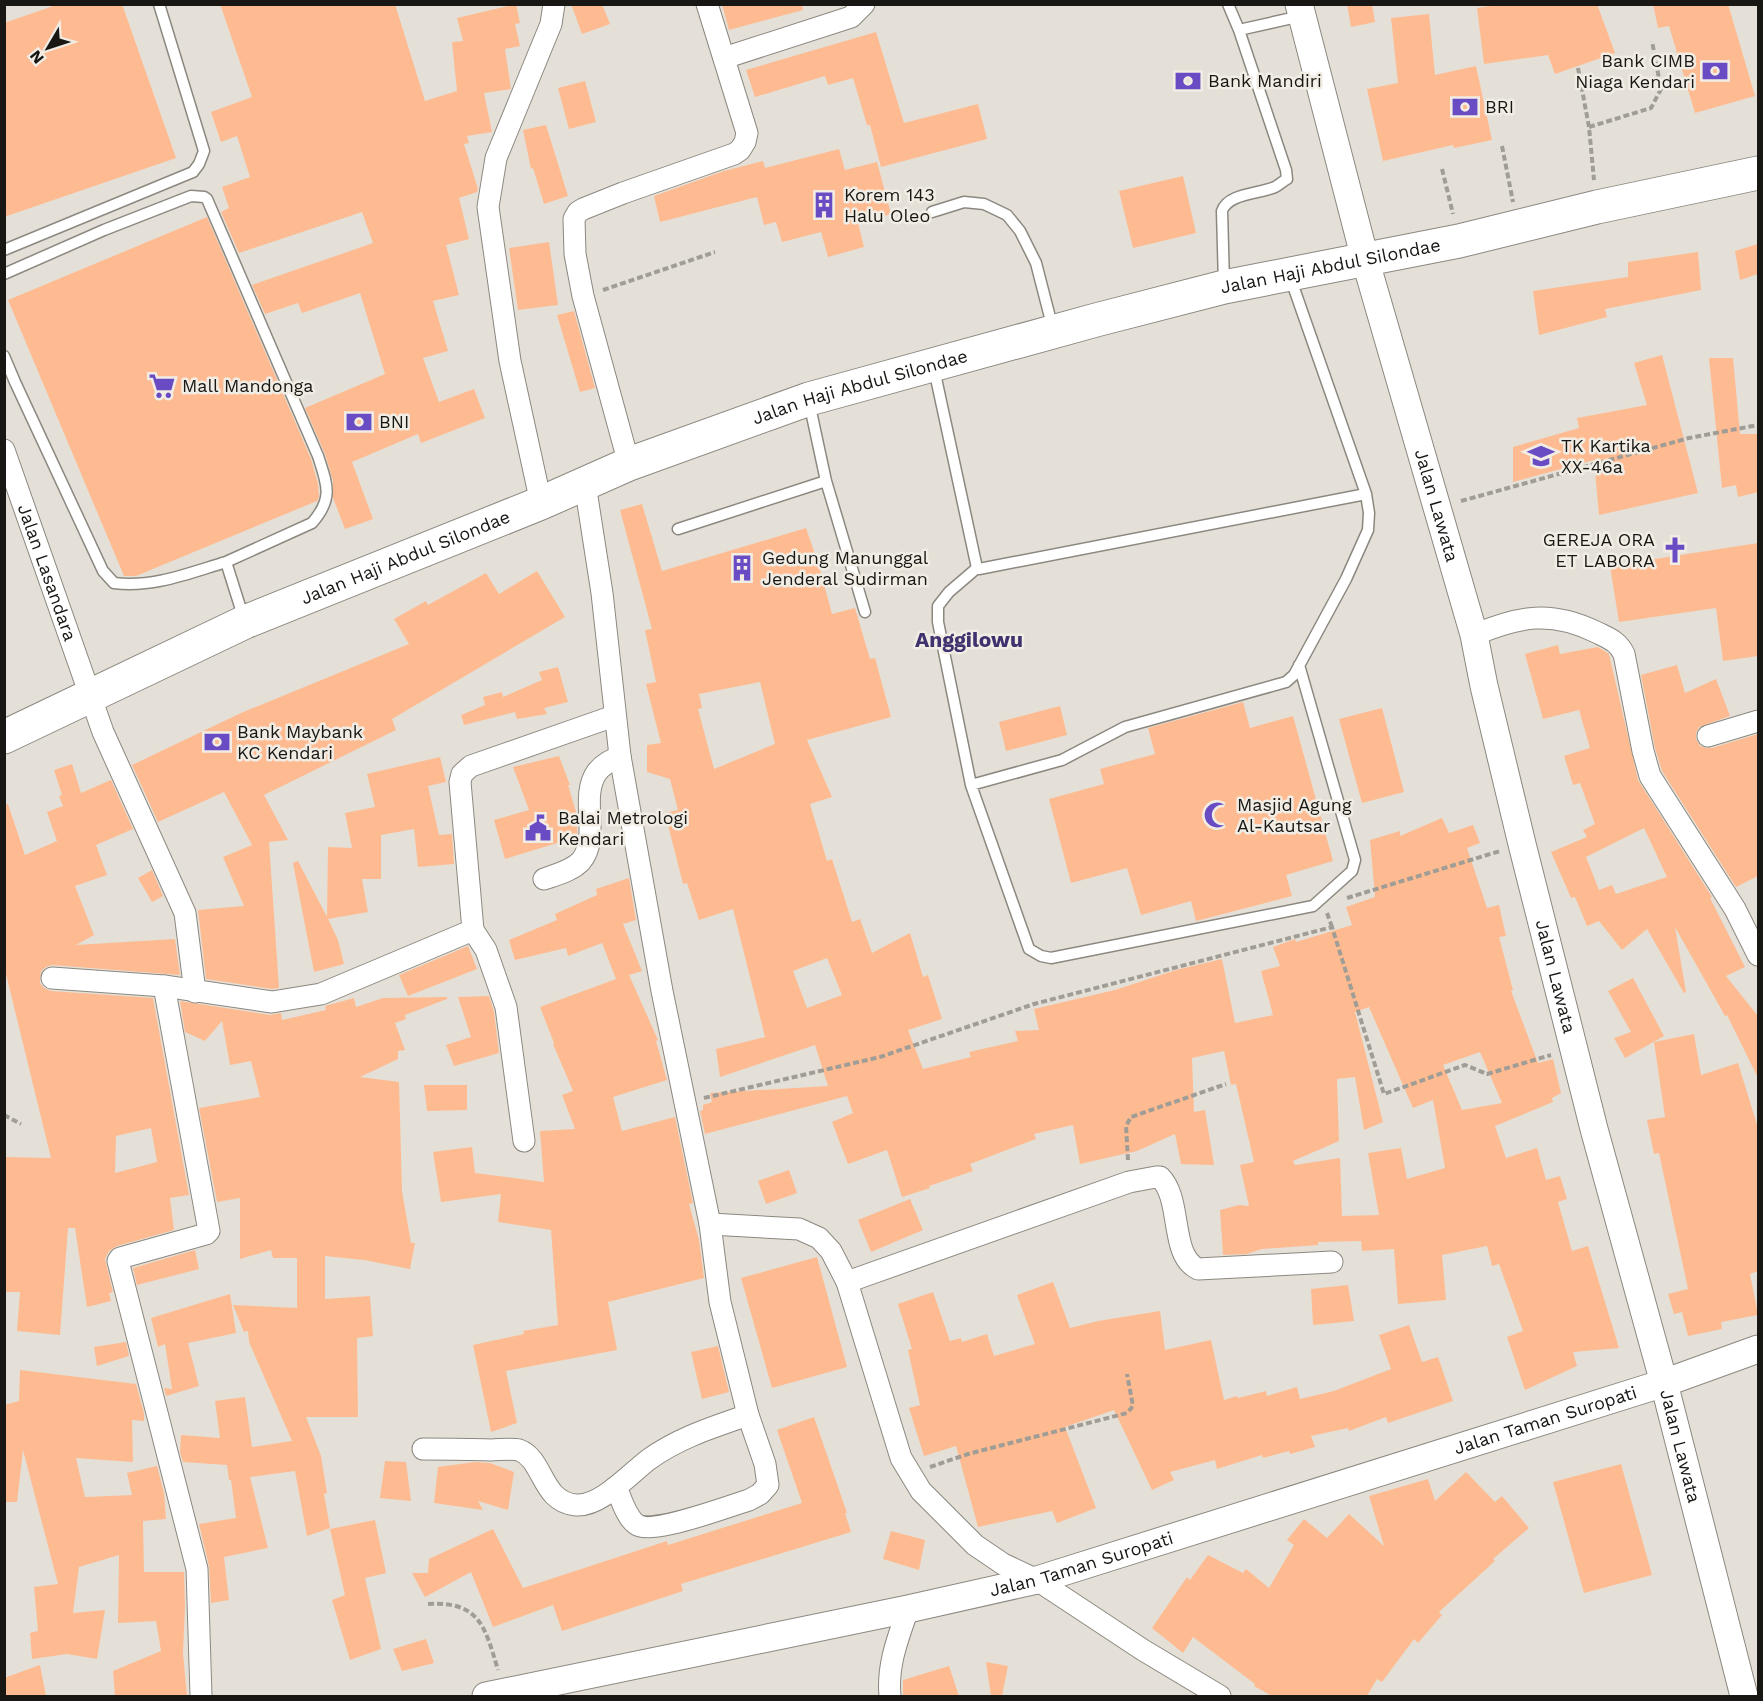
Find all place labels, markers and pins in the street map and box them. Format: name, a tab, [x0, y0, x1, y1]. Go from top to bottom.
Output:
place label: Bank CIMB Niaga Kendari	[1575, 50, 1695, 92]
bank icon: Bank CIMB Niaga Kendari	[1700, 56, 1730, 86]
bank icon: Bank Mandiri	[1173, 66, 1203, 96]
place label: Bank Mandiri	[1208, 70, 1322, 91]
bank icon: BRI	[1450, 92, 1480, 122]
place label: BRI	[1485, 96, 1514, 117]
place label: Korem 143 Halu Oleo	[844, 184, 935, 226]
building icon: Korem 143 Halu Oleo	[809, 190, 839, 220]
supermarket icon: Mall Mandonga	[147, 371, 177, 401]
place label: Mall Mandonga	[182, 375, 314, 396]
bank icon: BNI	[344, 407, 374, 437]
place label: BNI	[379, 411, 409, 432]
place label: TK Kartika XX-46a	[1561, 435, 1651, 477]
school or university icon: TK Kartika XX-46a	[1526, 441, 1556, 471]
place label: GEREJA ORA ET LABORA	[1543, 529, 1655, 571]
church icon: GEREJA ORA ET LABORA	[1660, 535, 1690, 565]
place label: Gedung Manunggal Jenderal Sudirman	[762, 547, 929, 589]
building icon: Gedung Manunggal Jenderal Sudirman	[727, 553, 757, 583]
place label: Bank Maybank KC Kendari	[237, 721, 363, 763]
bank icon: Bank Maybank KC Kendari	[202, 727, 232, 757]
place label: Masjid Agung Al-Kautsar	[1237, 794, 1352, 836]
mosque icon: Masjid Agung Al-Kautsar	[1202, 800, 1232, 830]
place label: Balai Metrologi Kendari	[558, 807, 688, 849]
public building icon: Balai Metrologi Kendari	[523, 813, 553, 843]

